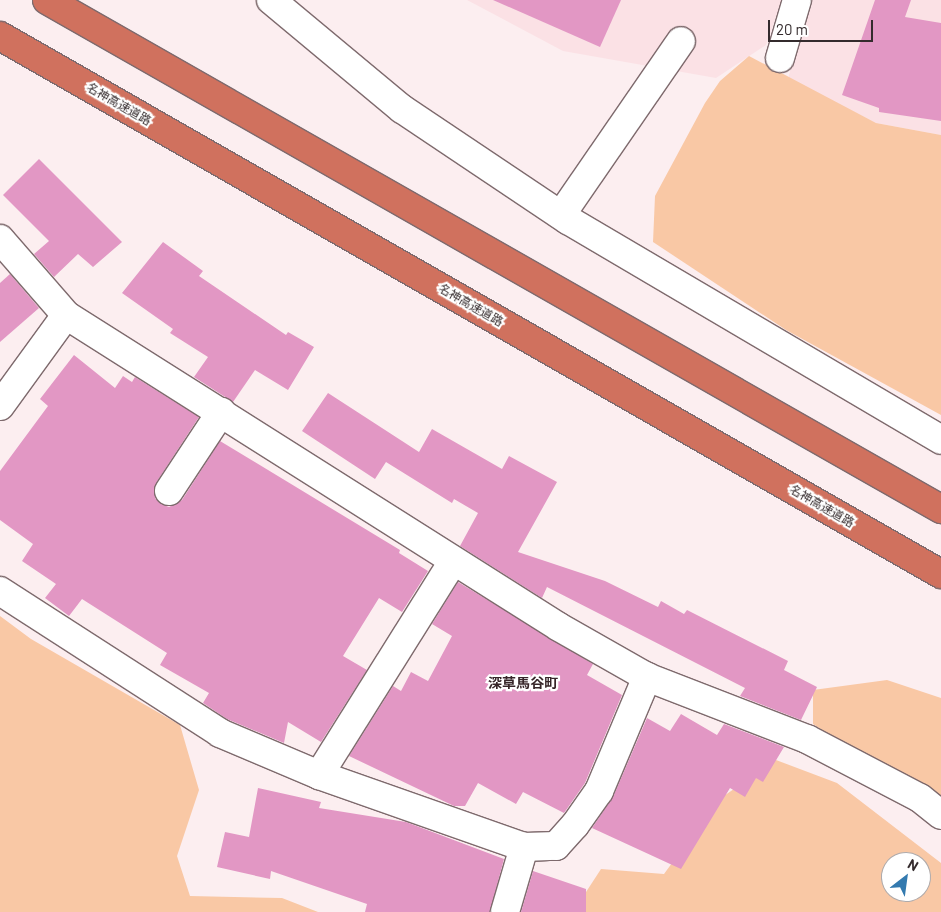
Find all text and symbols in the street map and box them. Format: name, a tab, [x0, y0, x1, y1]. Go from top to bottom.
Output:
scale bar	[771, 10, 876, 42]
text: 20 m	[776, 20, 808, 38]
street label: 名神高速道路	[84, 80, 154, 128]
street label: 名神高速道路	[436, 281, 506, 329]
street label: 名神高速道路	[787, 482, 857, 530]
district label: 深草馬谷町	[488, 675, 558, 691]
north arrow	[881, 852, 931, 902]
text: N	[905, 855, 922, 874]

